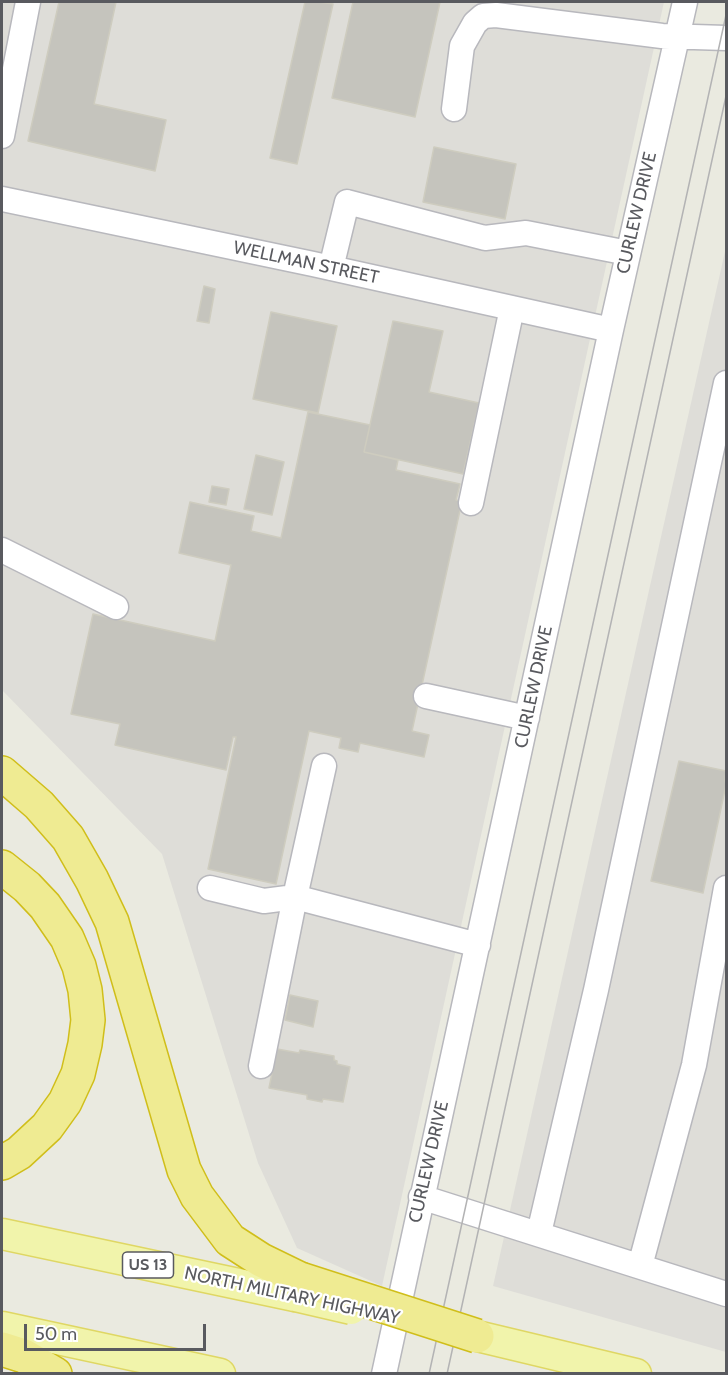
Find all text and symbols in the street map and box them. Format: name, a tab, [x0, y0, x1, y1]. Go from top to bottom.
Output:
street label: CURLEW DRIVE	[612, 150, 662, 276]
street label: WELLMAN STREET	[231, 237, 381, 289]
street label: CURLEW DRIVE	[510, 624, 558, 750]
street label: CURLEW DRIVE	[404, 1099, 454, 1225]
road number: US 13	[122, 1252, 174, 1278]
street label: NORTH MILITARY HIGHWAY	[182, 1263, 402, 1329]
scale bar	[27, 1312, 208, 1350]
text: 50 m	[35, 1323, 77, 1345]

